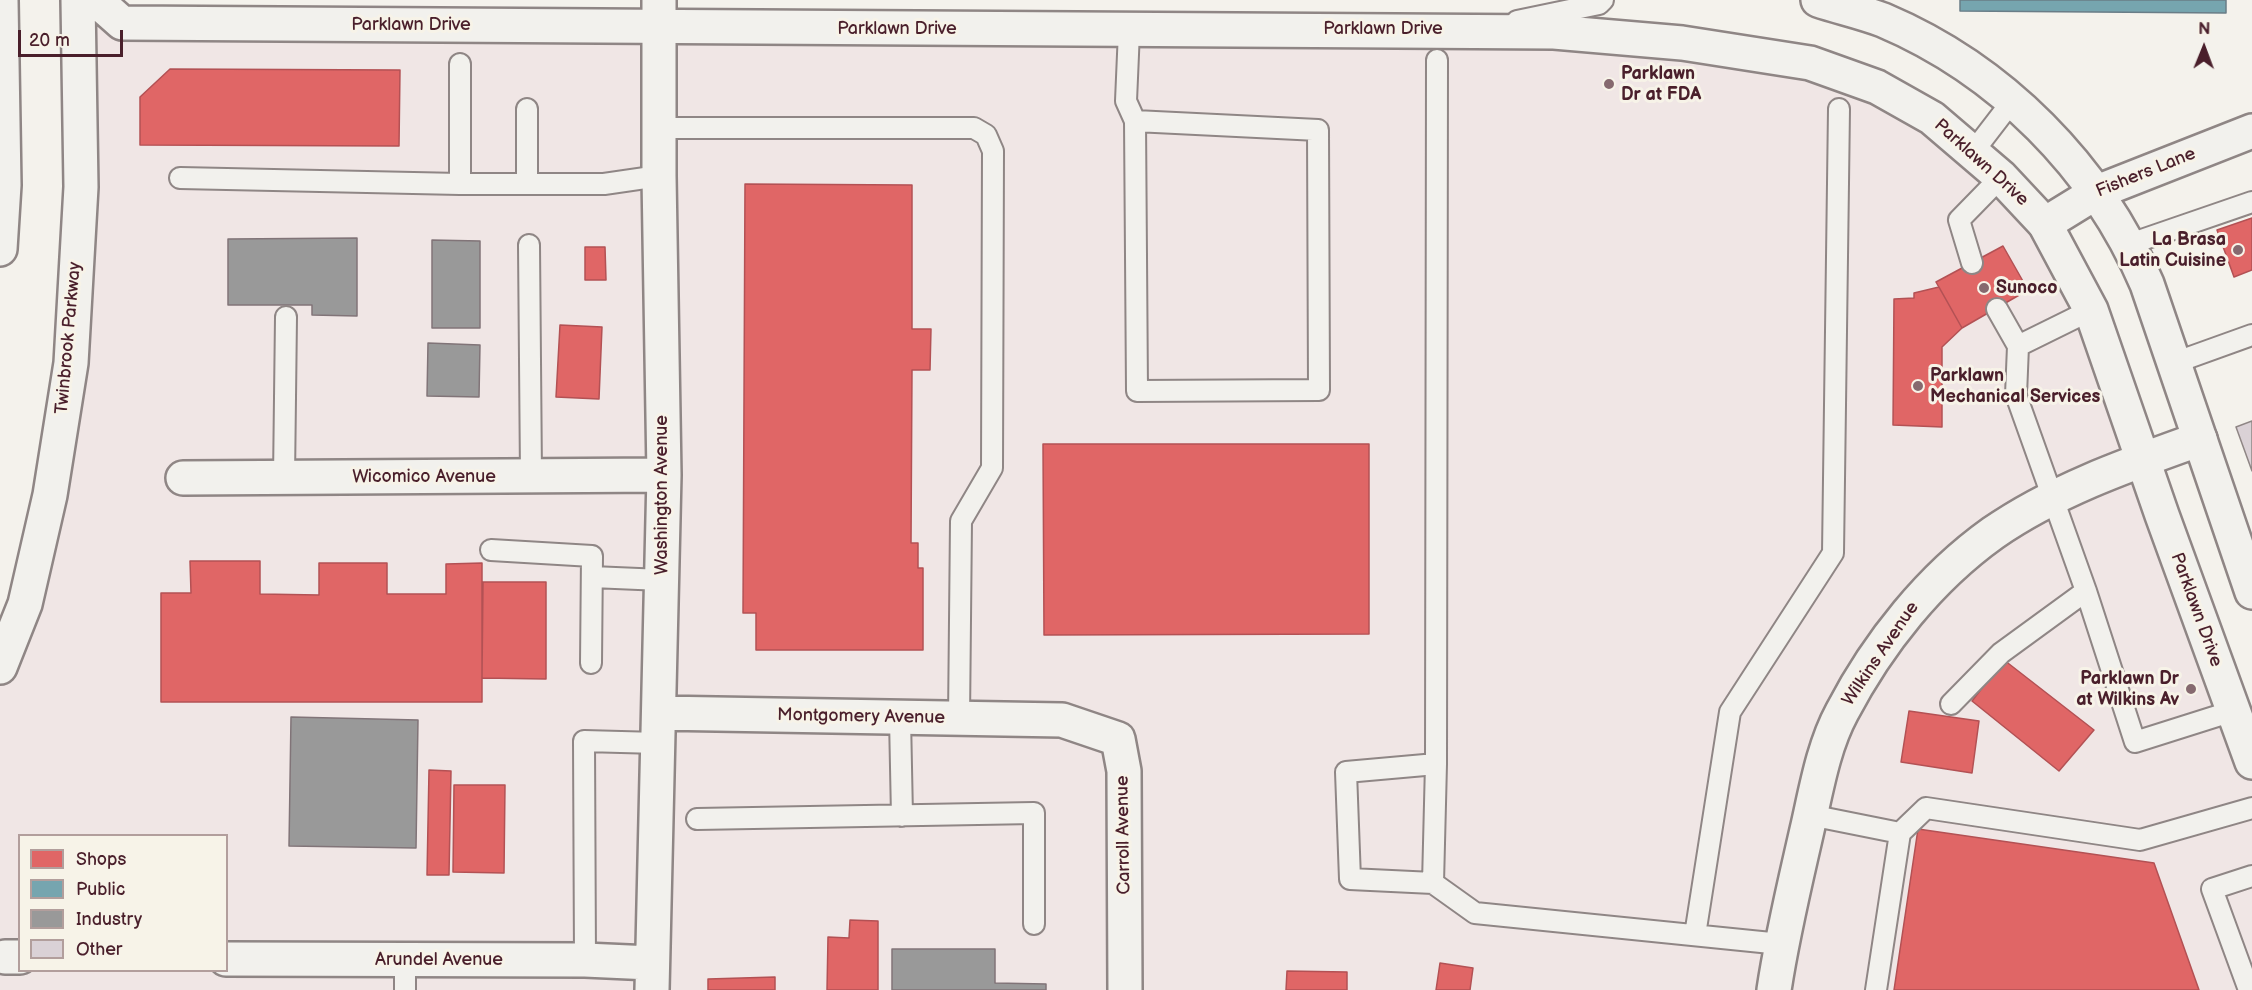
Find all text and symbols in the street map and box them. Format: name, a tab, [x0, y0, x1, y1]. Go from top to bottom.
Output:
street label: Parklawn Drive	[351, 14, 471, 36]
scale bar	[21, 18, 126, 56]
street label: Parklawn Drive	[837, 18, 957, 40]
street label: Parklawn Drive	[1323, 18, 1443, 40]
north arrow	[2174, 18, 2234, 78]
text: N	[2198, 20, 2211, 39]
text: 20 m	[29, 30, 70, 51]
place label: Parklawn Dr at FDA	[1621, 63, 1701, 106]
marker: Parklawn Dr at FDA	[1602, 77, 1616, 91]
street label: Parklawn Drive	[1929, 115, 2033, 211]
street label: Fishers Lane	[2093, 143, 2199, 203]
place label: La Brasa Latin Cuisine	[2119, 229, 2226, 272]
marker: La Brasa Latin Cuisine	[2231, 243, 2245, 257]
street label: Twinbrook Parkway	[52, 261, 86, 415]
place label: Sunoco	[1996, 277, 2057, 299]
marker: Sunoco	[1977, 281, 1991, 295]
place label: Parklawn Mechanical Services	[1930, 365, 2100, 407]
marker: Parklawn Mechanical Services	[1911, 379, 1925, 393]
street label: Washington Avenue	[651, 415, 673, 575]
street label: Wicomico Avenue	[352, 466, 496, 488]
street label: Parklawn Drive	[2165, 550, 2227, 670]
street label: Wilkins Avenue	[1838, 598, 1924, 710]
place label: Parklawn Dr at Wilkins Av	[2076, 668, 2179, 710]
marker: Parklawn Dr at Wilkins Av	[2184, 682, 2198, 696]
street label: Montgomery Avenue	[777, 705, 945, 729]
street label: Carroll Avenue	[1112, 775, 1136, 895]
legend	[18, 834, 228, 972]
text: Shops	[76, 849, 126, 870]
text: Public	[76, 879, 125, 900]
text: Industry	[76, 909, 142, 930]
text: Other	[76, 939, 122, 960]
street label: Arundel Avenue	[375, 949, 503, 971]

